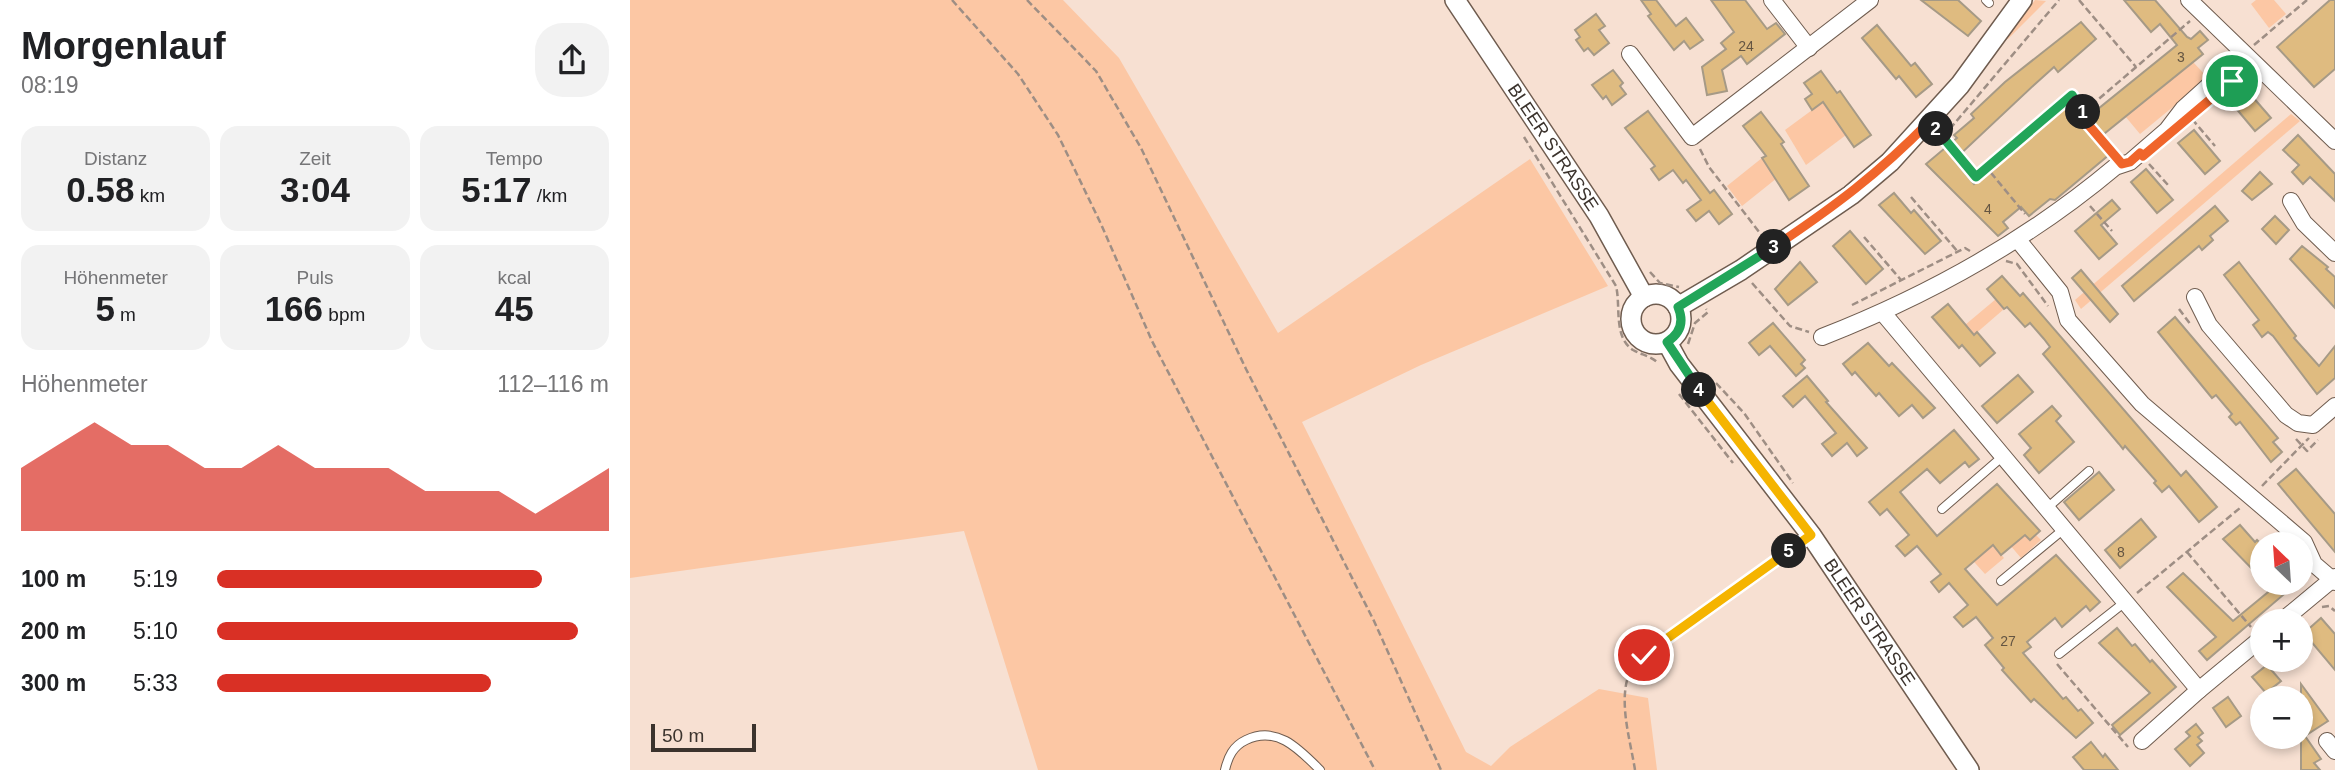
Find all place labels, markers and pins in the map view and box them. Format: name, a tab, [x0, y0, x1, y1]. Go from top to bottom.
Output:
pin	[2202, 51, 2262, 111]
pin: 1	[2066, 94, 2100, 130]
pin: 2	[1918, 111, 1954, 146]
pin: 3	[1756, 230, 1792, 264]
pin: 4	[1682, 372, 1716, 408]
pin: 5	[1772, 534, 1806, 568]
pin	[1614, 625, 1674, 685]

